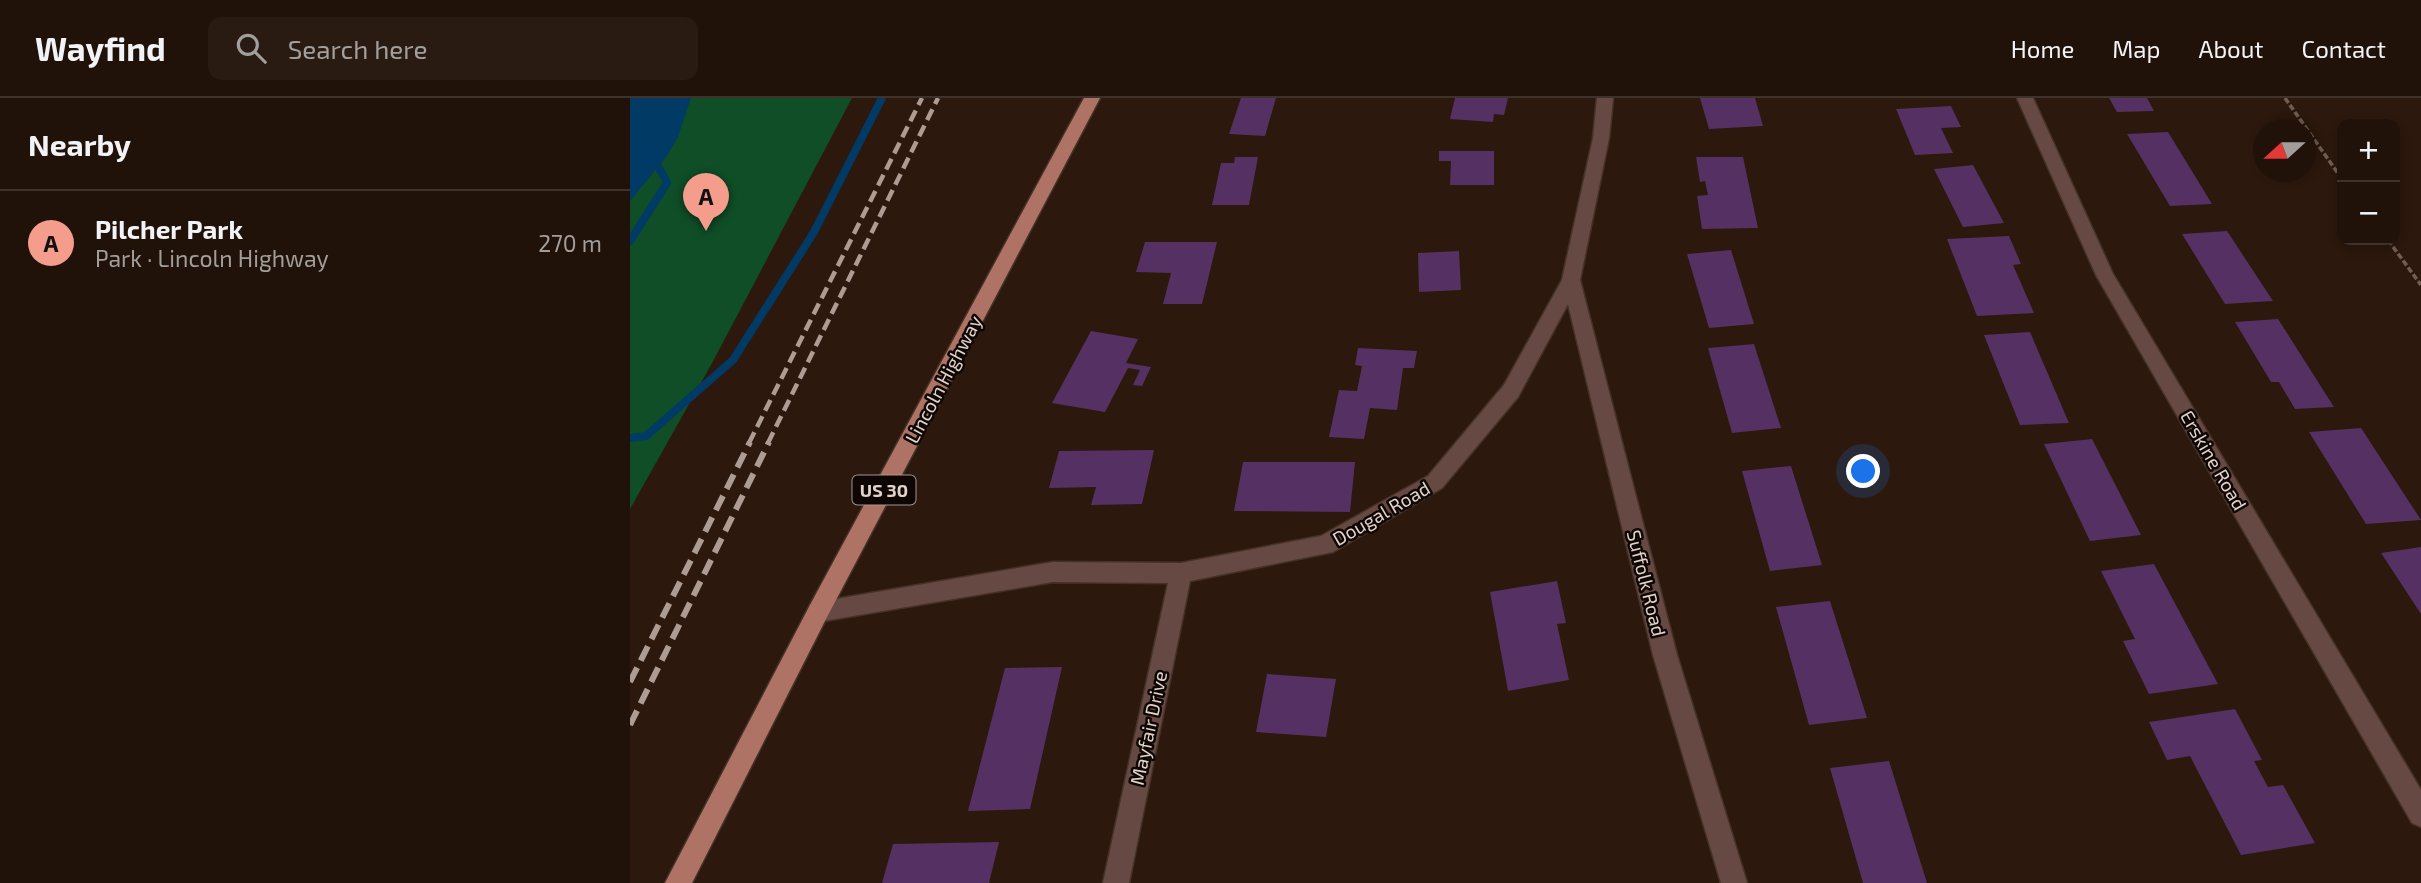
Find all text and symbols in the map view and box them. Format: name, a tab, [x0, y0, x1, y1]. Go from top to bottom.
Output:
search box	[208, 17, 698, 80]
text: Wayfind	[35, 28, 166, 68]
icon: search	[232, 29, 270, 67]
text: Search here	[288, 33, 427, 64]
text: Home	[2011, 34, 2074, 63]
text: Map	[2112, 34, 2160, 63]
text: About	[2198, 34, 2264, 63]
text: Contact	[2302, 34, 2386, 63]
north arrow	[2253, 119, 2316, 182]
map controls	[2337, 119, 2400, 245]
button: +	[2337, 119, 2400, 182]
text: Nearby	[28, 126, 131, 162]
pin: A	[683, 173, 729, 231]
button: −	[2337, 182, 2400, 245]
text: Pilcher Park	[95, 213, 243, 244]
text: A	[43, 229, 59, 257]
text: 270 m	[538, 229, 602, 257]
text: Park · Lincoln Highway	[95, 244, 329, 272]
street label: Lincoln Highway	[900, 311, 986, 447]
street label: Erskine Road	[2176, 406, 2252, 514]
your location	[1846, 454, 1880, 488]
road number: US 30	[852, 476, 916, 504]
street label: Dougal Road	[1328, 476, 1434, 550]
street label: Suffolk Road	[1623, 527, 1671, 639]
street label: Mayfair Drive	[1125, 669, 1171, 787]

